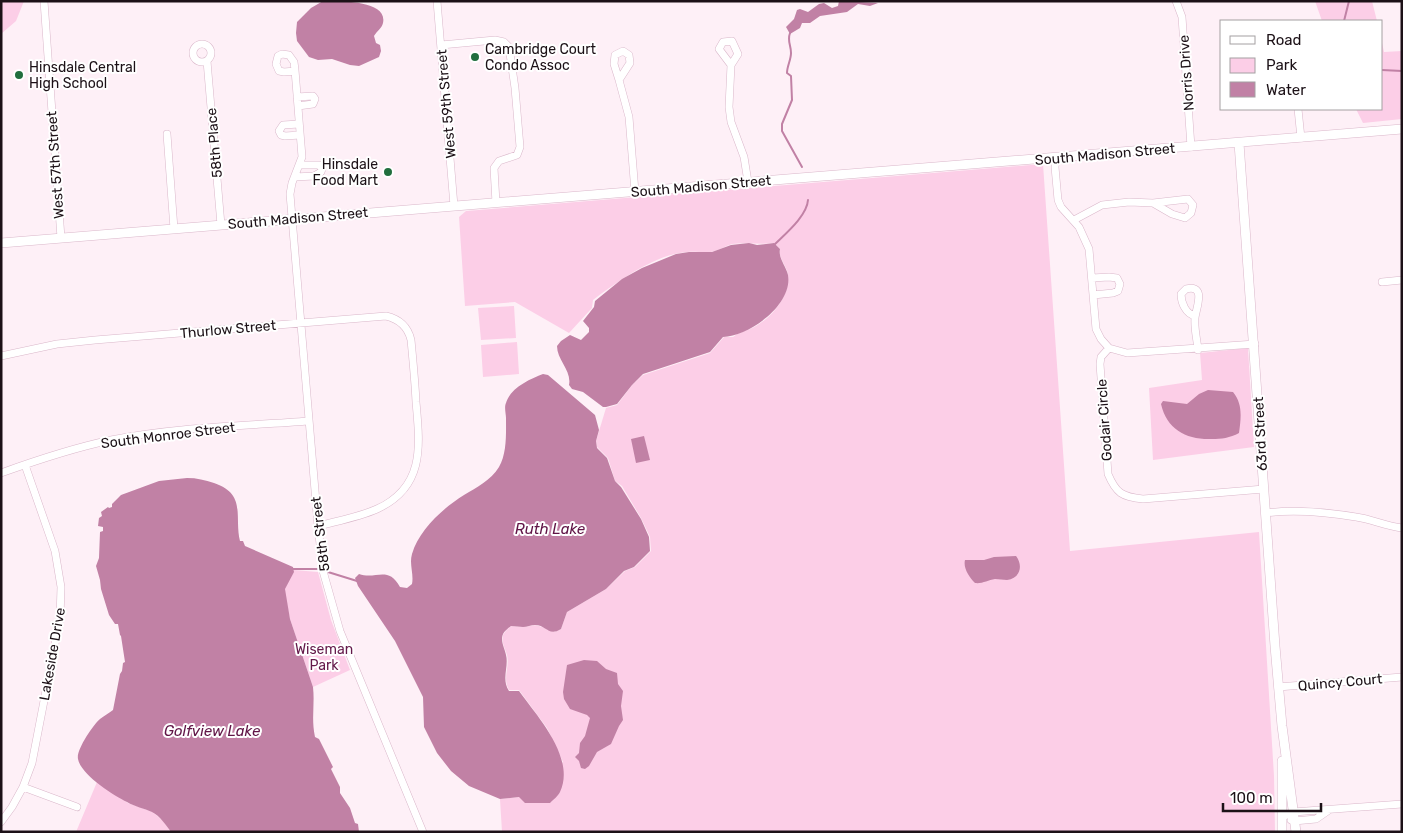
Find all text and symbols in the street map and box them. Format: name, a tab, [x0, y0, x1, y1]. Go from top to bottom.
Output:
legend	[1220, 20, 1383, 110]
text: Road	[1266, 31, 1302, 49]
street label: Norris Drive	[1175, 34, 1198, 111]
place label: Cambridge Court Condo Assoc	[485, 41, 597, 74]
street label: West 59th Street	[433, 48, 460, 159]
marker: Cambridge Court Condo Assoc	[469, 51, 481, 63]
text: Park	[1266, 56, 1297, 74]
place label: Hinsdale Central High School	[29, 59, 136, 92]
marker: Hinsdale Central High School	[13, 69, 25, 81]
text: Water	[1266, 81, 1306, 99]
street label: 58th Place	[203, 107, 226, 179]
street label: West 57th Street	[43, 110, 68, 220]
street label: South Madison Street	[1034, 140, 1176, 169]
place label: Hinsdale Food Mart	[313, 156, 379, 189]
marker: Hinsdale Food Mart	[382, 166, 394, 178]
street label: South Madison Street	[630, 172, 772, 201]
street label: South Madison Street	[227, 204, 369, 233]
street label: Thurlow Street	[179, 317, 277, 342]
street label: Godair Circle	[1093, 378, 1116, 462]
street label: 63rd Street	[1250, 396, 1271, 472]
street label: South Monroe Street	[100, 419, 237, 452]
street label: 58th Street	[307, 495, 334, 572]
water label: Ruth Lake	[515, 520, 586, 538]
street label: Lakeside Drive	[36, 606, 69, 702]
park label: Wiseman Park	[295, 641, 353, 674]
street label: Quincy Court	[1297, 670, 1383, 695]
water label: Golfview Lake	[164, 722, 261, 740]
scale bar	[1223, 780, 1320, 812]
text: 100 m	[1230, 789, 1272, 807]

